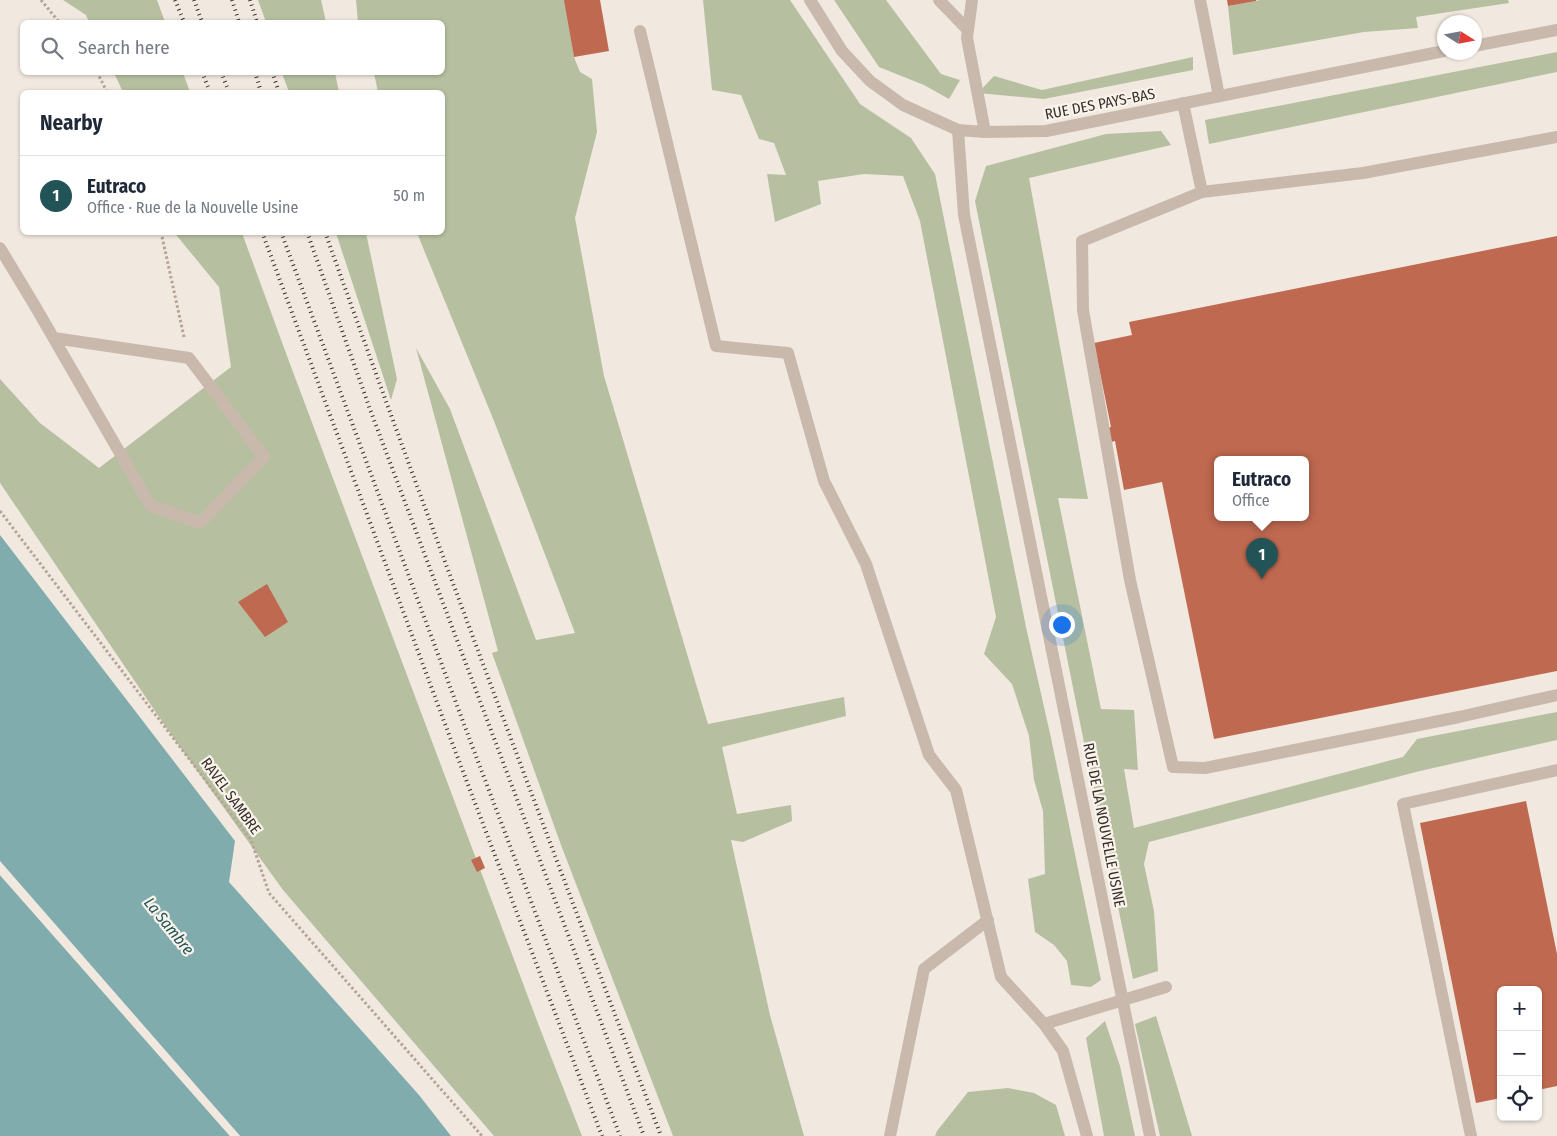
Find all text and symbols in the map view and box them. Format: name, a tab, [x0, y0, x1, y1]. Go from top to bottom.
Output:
north arrow	[1437, 15, 1482, 60]
search box	[20, 20, 445, 75]
icon: search	[38, 34, 66, 62]
text: Search here	[78, 36, 170, 59]
street label: RUE DES PAYS-BAS	[1043, 85, 1157, 123]
text: Nearby	[40, 110, 102, 136]
text: Eutraco	[87, 175, 146, 198]
text: 1	[53, 186, 59, 205]
text: 50 m	[393, 186, 425, 205]
text: Office · Rue de la Nouvelle Usine	[87, 198, 298, 217]
popup	[1214, 456, 1309, 521]
text: Eutraco	[1232, 468, 1291, 491]
text: Office	[1232, 491, 1270, 510]
pin: 1	[1246, 538, 1278, 579]
your location	[1049, 612, 1075, 638]
street label: RUE DE LA NOUVELLE USINE	[1079, 741, 1129, 909]
street label: RAVEL SAMBRE	[197, 754, 265, 838]
water label: La Sambre	[140, 894, 198, 959]
map controls	[1497, 986, 1542, 1121]
button: +	[1497, 986, 1542, 1031]
button: −	[1497, 1031, 1542, 1076]
button: locate	[1497, 1076, 1542, 1121]

